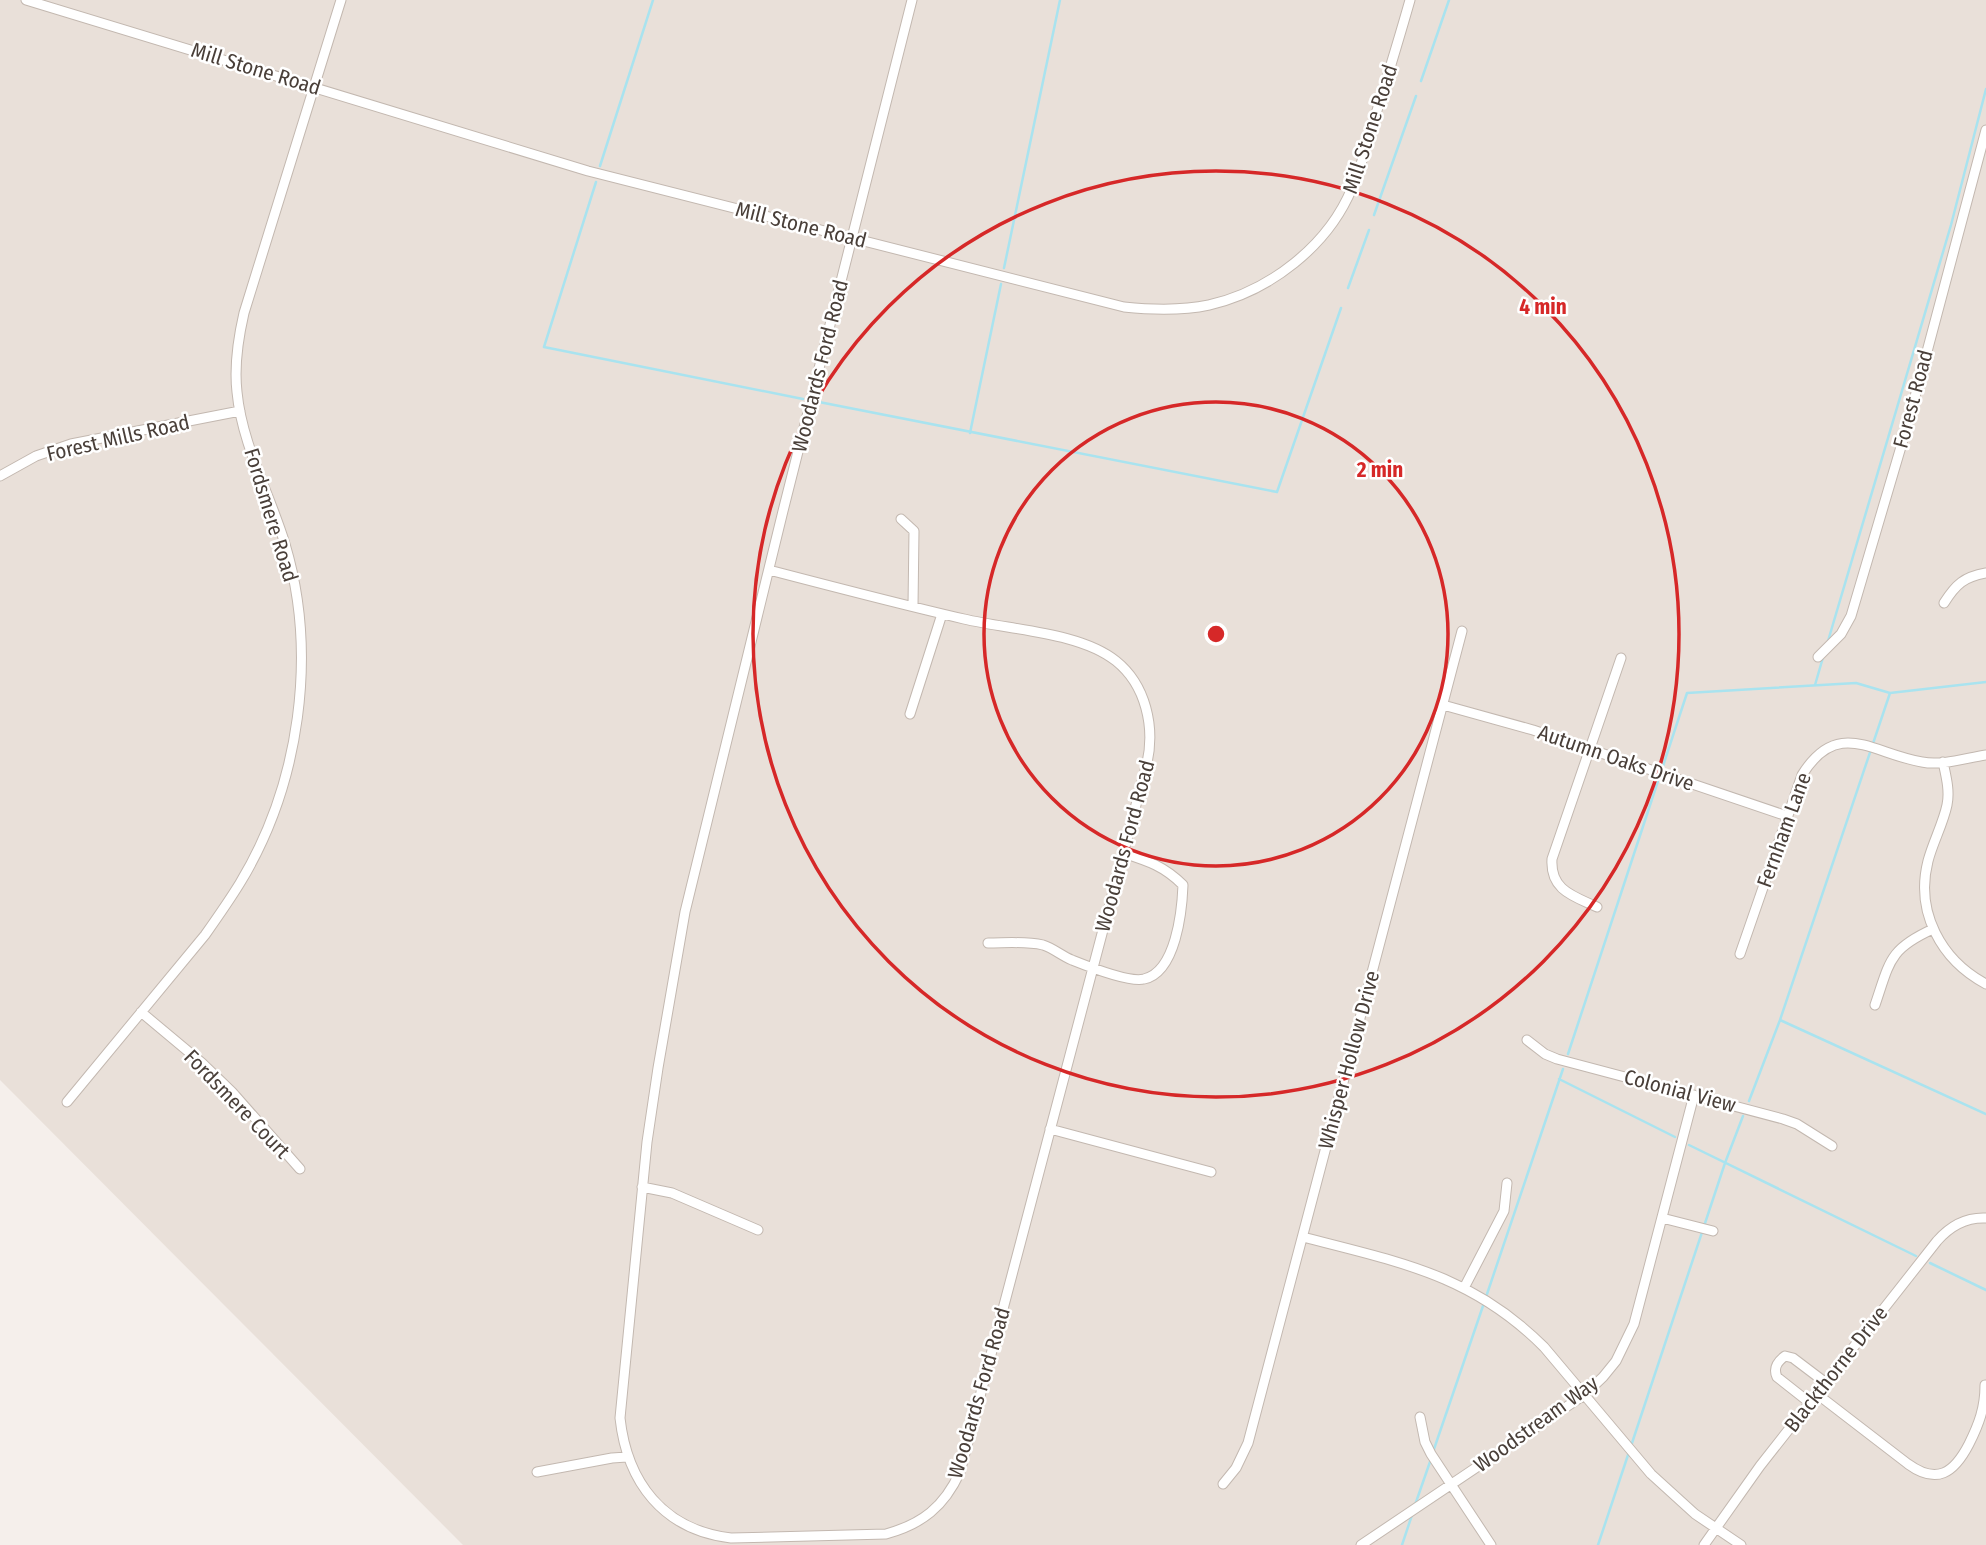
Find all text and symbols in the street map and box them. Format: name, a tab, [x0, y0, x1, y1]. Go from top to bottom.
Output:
street label: Mill Stone Road	[188, 37, 324, 101]
street label: Mill Stone Road	[1337, 61, 1403, 197]
street label: Mill Stone Road	[733, 196, 869, 254]
street label: Woodards Ford Road	[786, 277, 854, 455]
text: 4 min	[1519, 294, 1567, 320]
street label: Forest Road	[1887, 347, 1939, 451]
street label: Forest Mills Road	[44, 409, 192, 467]
street label: Fordsmere Road	[238, 445, 304, 585]
text: 2 min	[1356, 457, 1403, 483]
centre of rings	[1204, 622, 1228, 646]
street label: Autumn Oaks Drive	[1535, 719, 1697, 797]
street label: Woodards Ford Road	[1090, 757, 1160, 935]
street label: Fernham Lane	[1751, 769, 1817, 891]
street label: Whisper Hollow Drive	[1313, 968, 1385, 1152]
street label: Fordsmere Court	[178, 1044, 296, 1164]
street label: Colonial View	[1621, 1064, 1739, 1118]
street label: Blackthorne Drive	[1779, 1301, 1893, 1437]
street label: Woodards Ford Road	[942, 1304, 1016, 1482]
street label: Woodstream Way	[1469, 1370, 1604, 1478]

